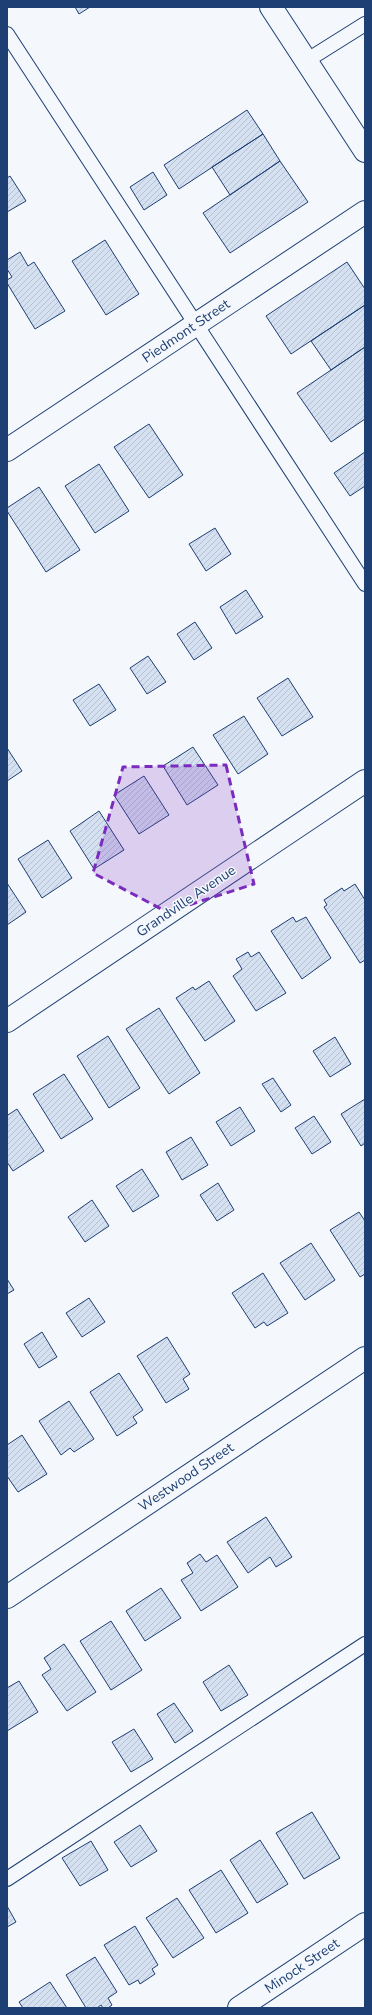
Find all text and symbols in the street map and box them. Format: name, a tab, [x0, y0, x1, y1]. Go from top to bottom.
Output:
street label: Piedmont Street	[138, 295, 234, 367]
street label: Grandville Avenue	[133, 861, 239, 941]
street label: Westwood Street	[135, 1438, 237, 1516]
street label: Minock Street	[261, 1934, 343, 1998]

